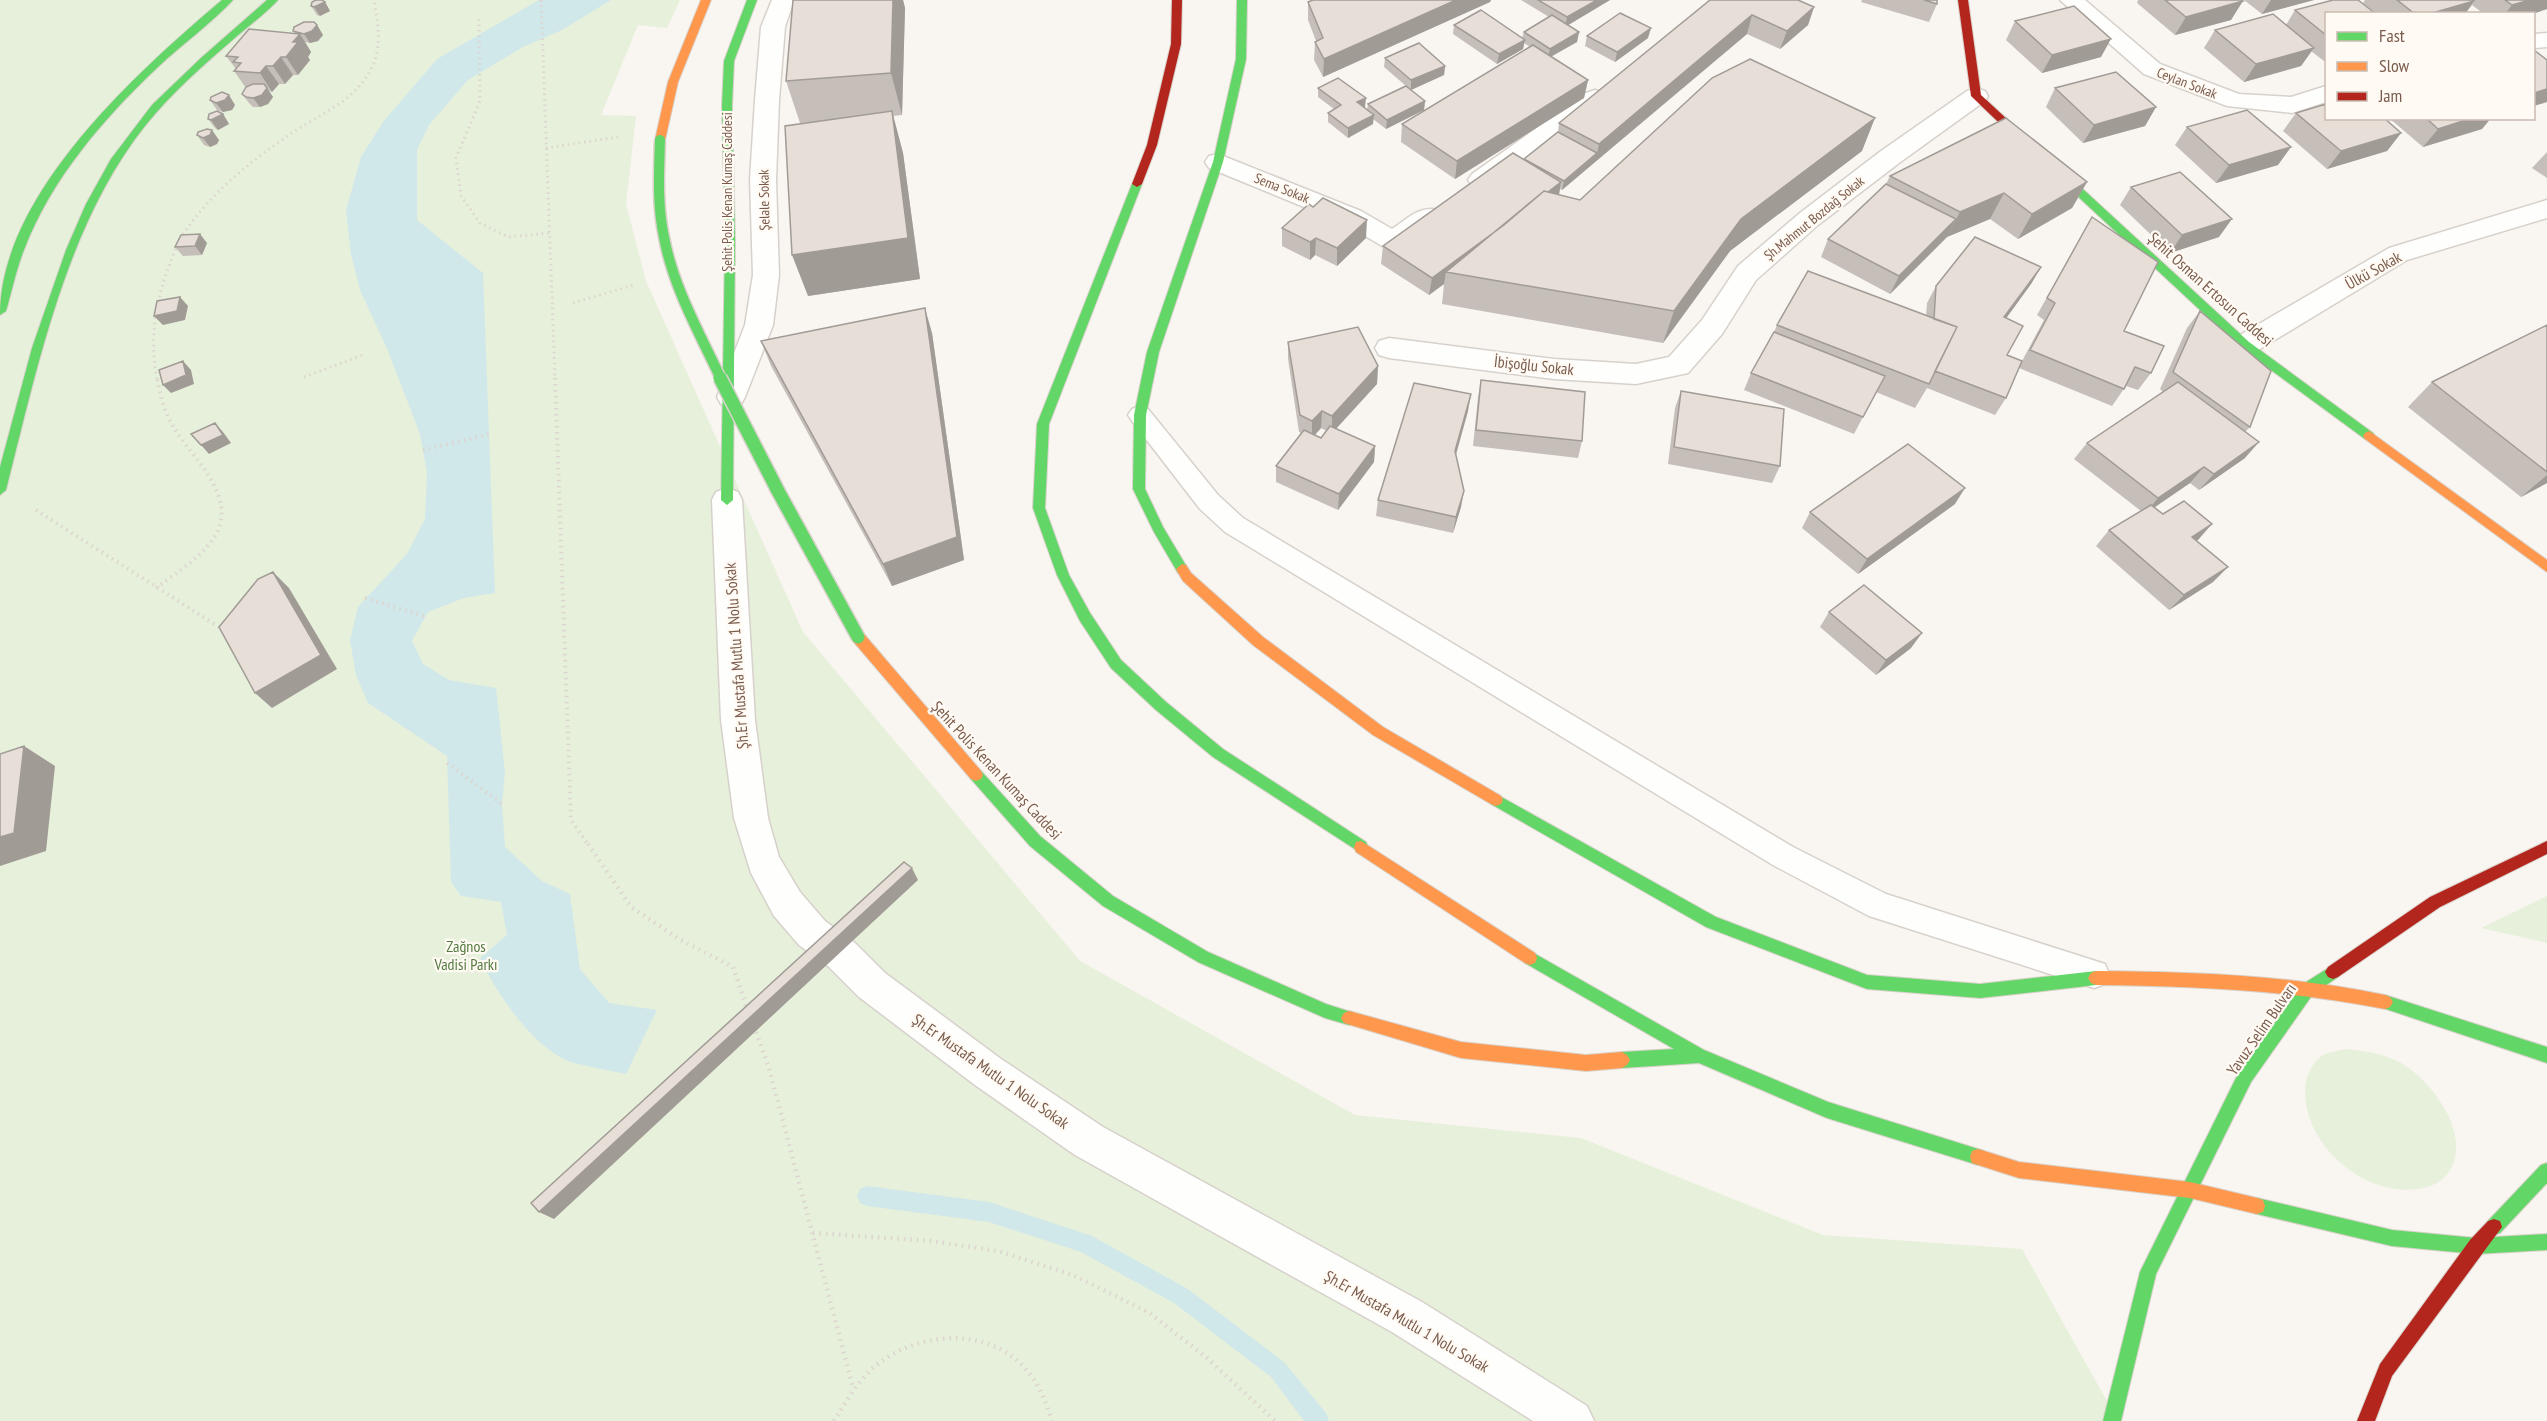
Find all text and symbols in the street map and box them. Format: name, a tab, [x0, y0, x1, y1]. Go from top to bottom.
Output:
legend	[2325, 12, 2535, 120]
text: Fast	[2379, 24, 2405, 47]
text: Slow	[2379, 54, 2410, 77]
street label: Ceylan Sokak	[2154, 63, 2220, 103]
text: Jam	[2378, 84, 2402, 107]
street label: Şehit Polis Kenan Kumaş Caddesi	[718, 112, 736, 272]
street label: Şelale Sokak	[754, 169, 774, 231]
street label: Sema Sokak	[1252, 169, 1313, 207]
street label: Şh.Mahmut Bozdağ Sokak	[1760, 172, 1868, 264]
street label: Şehit Osman Ertosun Caddesi	[2144, 227, 2278, 351]
street label: Ülkü Sokak	[2341, 246, 2405, 294]
street label: İbişoğlu Sokak	[1493, 351, 1576, 379]
street label: Şh.Er Mustafa Mutlu 1 Nolu Sokak	[719, 561, 752, 750]
street label: Şehit Polis Kenan Kumaş Caddesi	[928, 697, 1066, 843]
park label: Zağnos Vadisi Parkı	[433, 936, 498, 974]
street label: Yavuz Selim Bulvarı	[2222, 979, 2300, 1079]
street label: Şh.Er Mustafa Mutlu 1 Nolu Sokak	[909, 1009, 1074, 1133]
street label: Şh.Er Mustafa Mutlu 1 Nolu Sokak	[1321, 1266, 1494, 1377]

